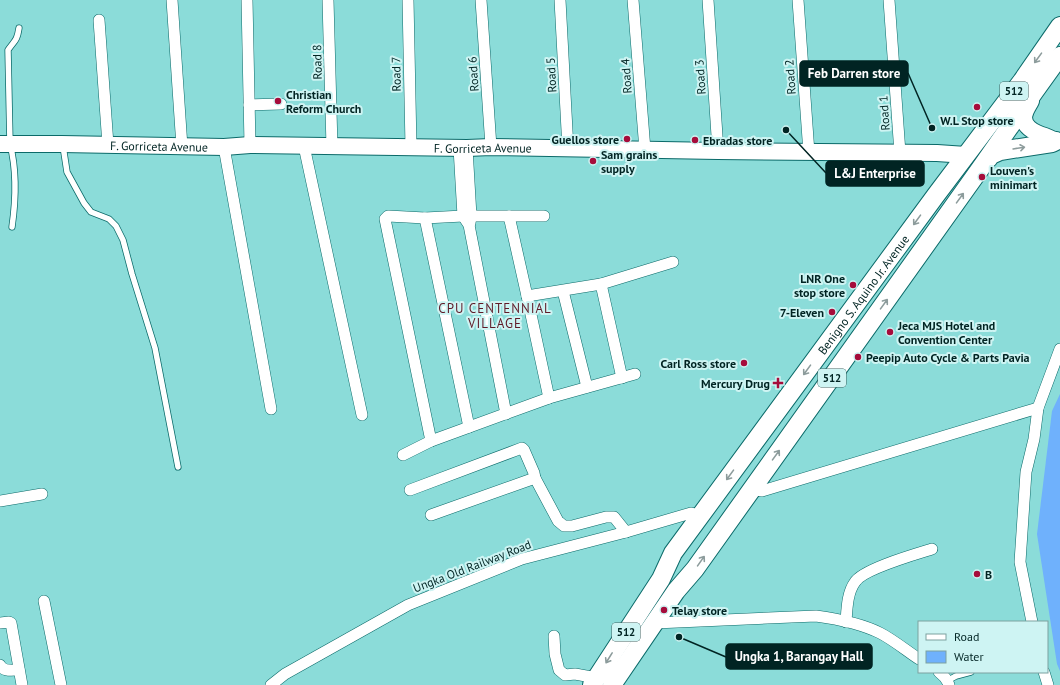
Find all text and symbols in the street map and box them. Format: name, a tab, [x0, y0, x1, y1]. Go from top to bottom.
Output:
street label: Road 8	[309, 44, 325, 80]
one-way arrow	[1034, 53, 1042, 64]
street label: Road 7	[388, 56, 404, 92]
street label: Road 6	[464, 56, 482, 92]
street label: Road 5	[543, 57, 559, 93]
street label: Road 4	[617, 57, 635, 94]
street label: Road 3	[691, 59, 709, 95]
street label: Road 2	[781, 59, 799, 95]
callout: Feb Darren store	[800, 61, 908, 86]
text: Feb Darren store	[808, 65, 901, 82]
road number: 512	[1000, 82, 1028, 100]
place label: Christian Reform Church	[286, 87, 361, 116]
street label: Road 1	[875, 95, 893, 131]
marker: Christian Reform Church	[273, 96, 283, 106]
marker: W.L Stop store	[972, 102, 982, 112]
place label: W.L Stop store	[940, 113, 1014, 128]
place label: Guellos store	[552, 132, 619, 147]
place label: Ebradas store	[703, 133, 772, 148]
marker: Guellos store	[622, 134, 632, 144]
marker: Ebradas store	[690, 135, 700, 145]
street label: F. Gorriceta Avenue	[110, 137, 208, 154]
street label: F. Gorriceta Avenue	[434, 139, 532, 155]
one-way arrow	[1012, 144, 1025, 152]
place label: Sam grains supply	[601, 147, 657, 176]
marker: Sam grains supply	[588, 156, 598, 166]
callout: L&J Enterprise	[826, 161, 924, 186]
place label: Louven's minimart	[990, 163, 1038, 192]
text: L&J Enterprise	[834, 165, 916, 182]
marker: Louven's minimart	[977, 172, 987, 182]
one-way arrow	[956, 193, 964, 204]
one-way arrow	[913, 215, 921, 226]
street label: Benigno S. Aquino Jr. Avenue	[814, 232, 912, 357]
place label: LNR One stop store	[794, 271, 845, 300]
marker: LNR One stop store	[848, 280, 858, 290]
one-way arrow	[880, 299, 888, 310]
district label: CPU CENTENNIAL VILLAGE	[438, 300, 552, 332]
place label: 7-Eleven	[780, 305, 824, 320]
marker: 7-Eleven	[827, 307, 837, 317]
place label: Jeca MJS Hotel and Convention Center	[897, 318, 995, 347]
marker: Jeca MJS Hotel and Convention Center	[885, 327, 895, 337]
place label: Peepip Auto Cycle & Parts Pavia	[866, 350, 1030, 365]
marker: Peepip Auto Cycle & Parts Pavia	[853, 352, 863, 362]
place label: Carl Ross store	[660, 356, 736, 371]
marker: Carl Ross store	[739, 358, 749, 368]
one-way arrow	[803, 364, 811, 375]
road number: 512	[818, 369, 846, 387]
place label: Mercury Drug	[701, 376, 770, 391]
marker: Mercury Drug	[773, 378, 783, 388]
one-way arrow	[772, 450, 780, 461]
one-way arrow	[726, 469, 734, 480]
street label: Ungka Old Railway Road	[411, 537, 533, 595]
one-way arrow	[696, 556, 705, 567]
place label: B	[985, 567, 992, 582]
marker: B	[972, 569, 982, 579]
place label: Telay store	[672, 603, 727, 618]
marker: Telay store	[659, 605, 669, 615]
legend	[918, 621, 1048, 673]
road number: 512	[612, 623, 640, 641]
text: Road	[954, 629, 979, 644]
callout: Ungka 1, Barangay Hall	[726, 644, 872, 669]
text: Ungka 1, Barangay Hall	[735, 648, 863, 665]
text: Water	[954, 649, 984, 664]
one-way arrow	[605, 652, 613, 663]

